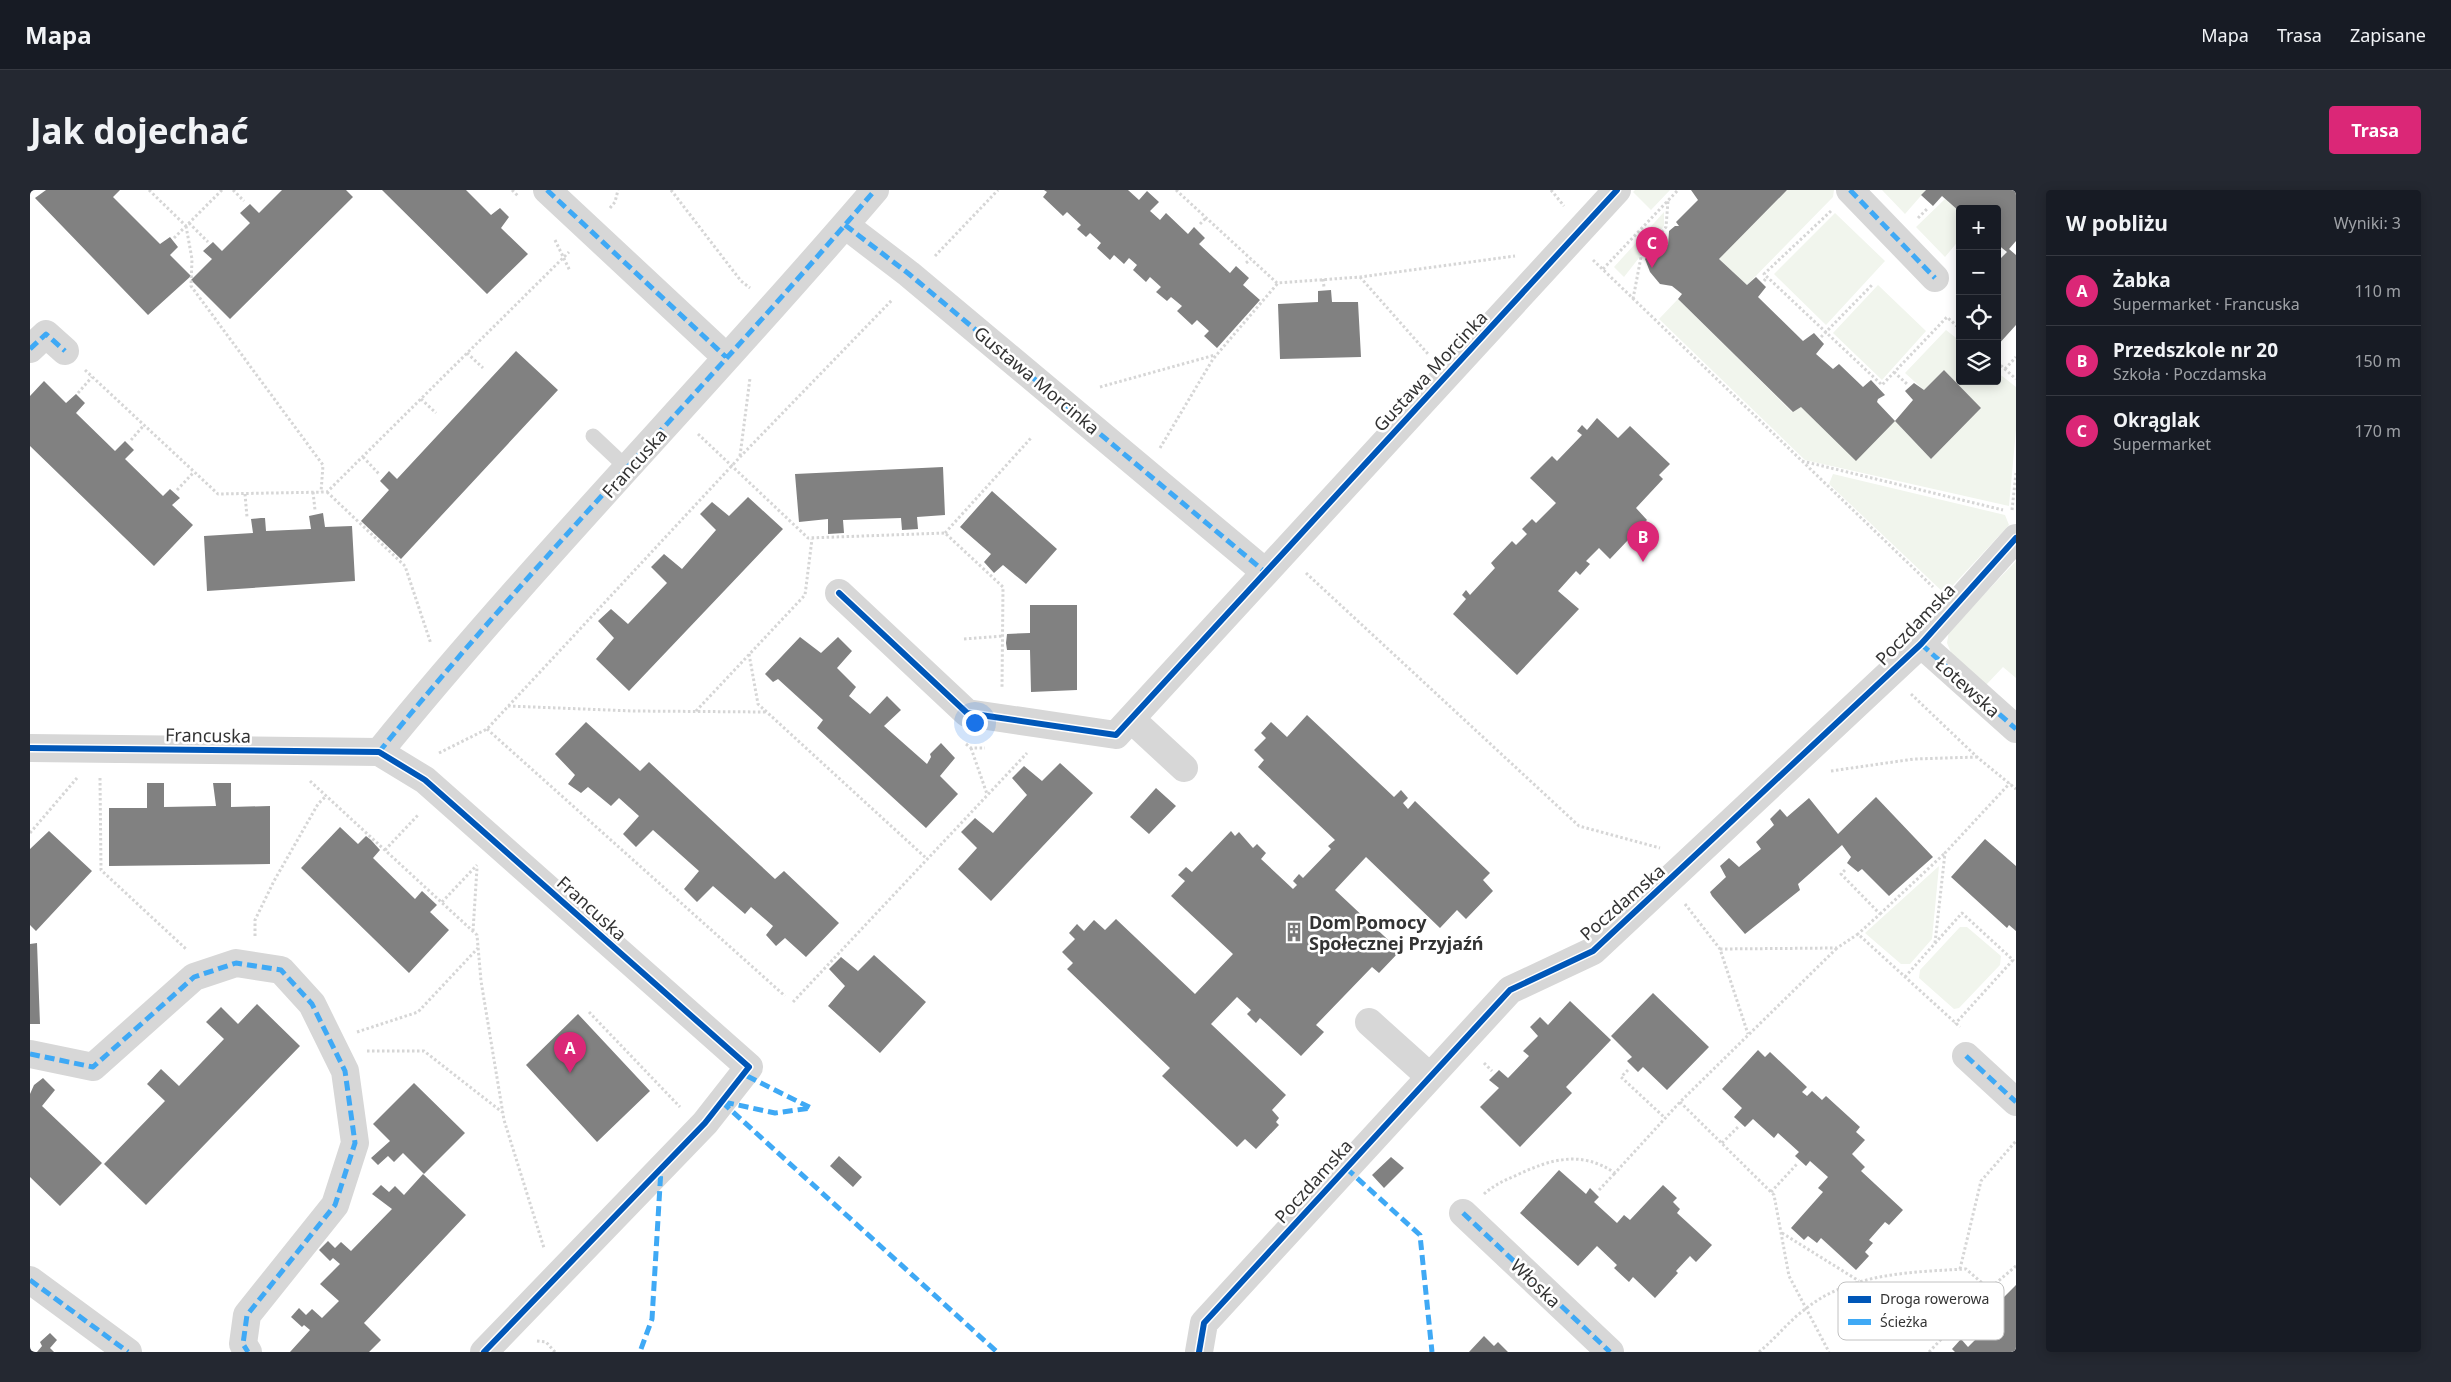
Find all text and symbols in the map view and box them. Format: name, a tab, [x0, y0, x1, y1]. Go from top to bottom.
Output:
text: Mapa	[25, 18, 92, 51]
text: Mapa	[2201, 23, 2249, 47]
text: Trasa	[2277, 23, 2322, 47]
text: Zapisane	[2350, 23, 2426, 47]
button: Trasa	[2329, 106, 2421, 154]
text: Jak dojechać	[30, 107, 249, 154]
map controls	[1956, 205, 2001, 385]
button: +	[1956, 205, 2001, 250]
text: W pobliżu	[2066, 209, 2168, 237]
text: Wyniki: 3	[2334, 212, 2401, 234]
pin: C	[1636, 227, 1668, 268]
button: −	[1956, 250, 2001, 295]
text: Żabka	[2113, 267, 2171, 293]
text: A	[2076, 280, 2088, 302]
text: 110 m	[2354, 280, 2401, 302]
text: Supermarket · Francuska	[2113, 293, 2300, 315]
button: locate	[1956, 295, 2001, 340]
street label: Gustawa Morcinka	[1368, 305, 1492, 437]
street label: Gustawa Morcinka	[969, 320, 1105, 440]
text: Przedszkole nr 20	[2113, 337, 2278, 363]
button: layers	[1956, 340, 2001, 385]
text: B	[2077, 350, 2087, 372]
text: 150 m	[2354, 350, 2401, 372]
text: Szkoła · Poczdamska	[2113, 363, 2267, 385]
text: Okrąglak	[2113, 407, 2200, 433]
text: C	[2077, 420, 2087, 442]
text: 170 m	[2354, 420, 2401, 442]
street label: Francuska	[596, 423, 672, 503]
text: Supermarket	[2113, 433, 2211, 455]
pin: B	[1627, 521, 1659, 562]
street label: Poczdamska	[1870, 578, 1960, 670]
street label: Łotewska	[1931, 652, 2005, 722]
your location	[962, 710, 988, 736]
street label: Francuska	[165, 722, 251, 748]
street label: Poczdamska	[1574, 858, 1670, 946]
street label: Francuska	[552, 870, 632, 946]
place label: Dom Pomocy Społecznej Przyjaźń	[1309, 910, 1484, 955]
building icon: Dom Pomocy Społecznej Przyjaźń	[1283, 921, 1305, 943]
pin: A	[554, 1032, 586, 1073]
street label: Poczdamska	[1269, 1134, 1357, 1228]
street label: Włoska	[1506, 1253, 1566, 1313]
legend	[1838, 1282, 2004, 1340]
text: Droga rowerowa	[1880, 1289, 1989, 1308]
text: Ścieżka	[1880, 1312, 1928, 1331]

